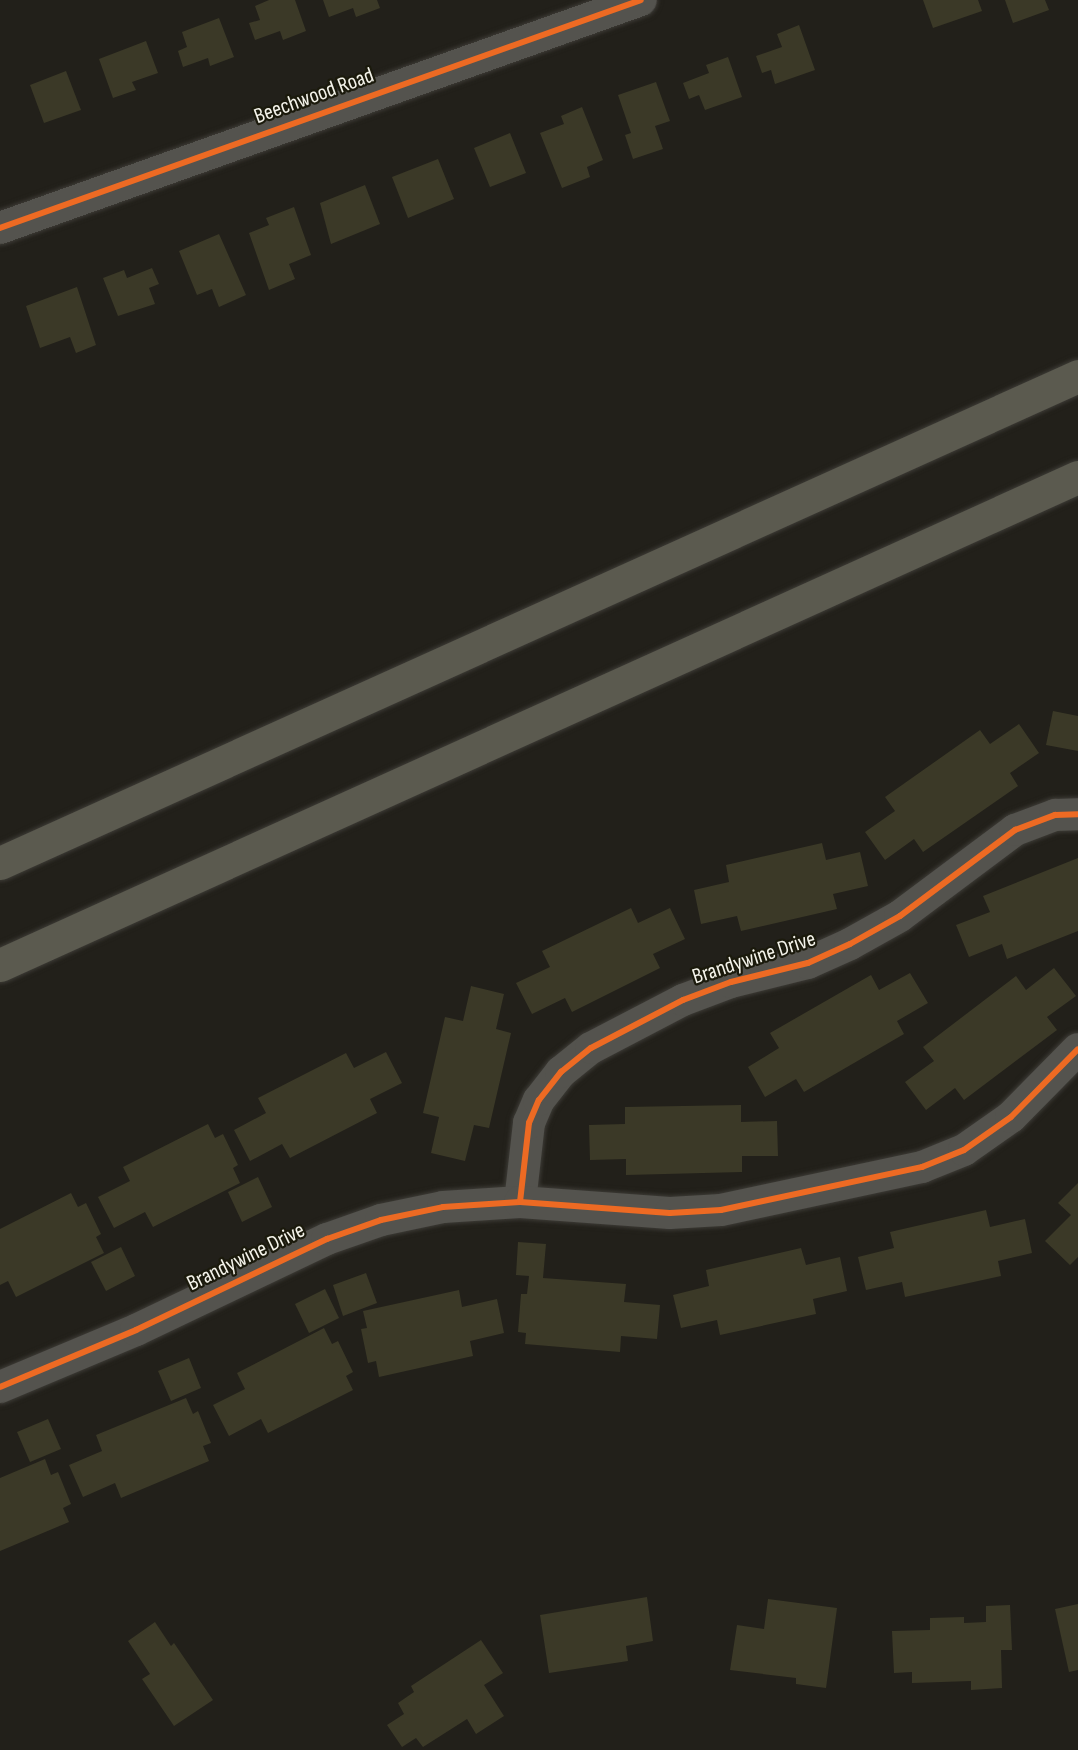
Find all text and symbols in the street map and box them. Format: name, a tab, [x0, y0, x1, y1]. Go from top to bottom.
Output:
street label: Beechwood Road	[251, 62, 377, 130]
street label: Brandywine Drive	[689, 926, 819, 990]
street label: Brandywine Drive	[183, 1217, 309, 1297]

